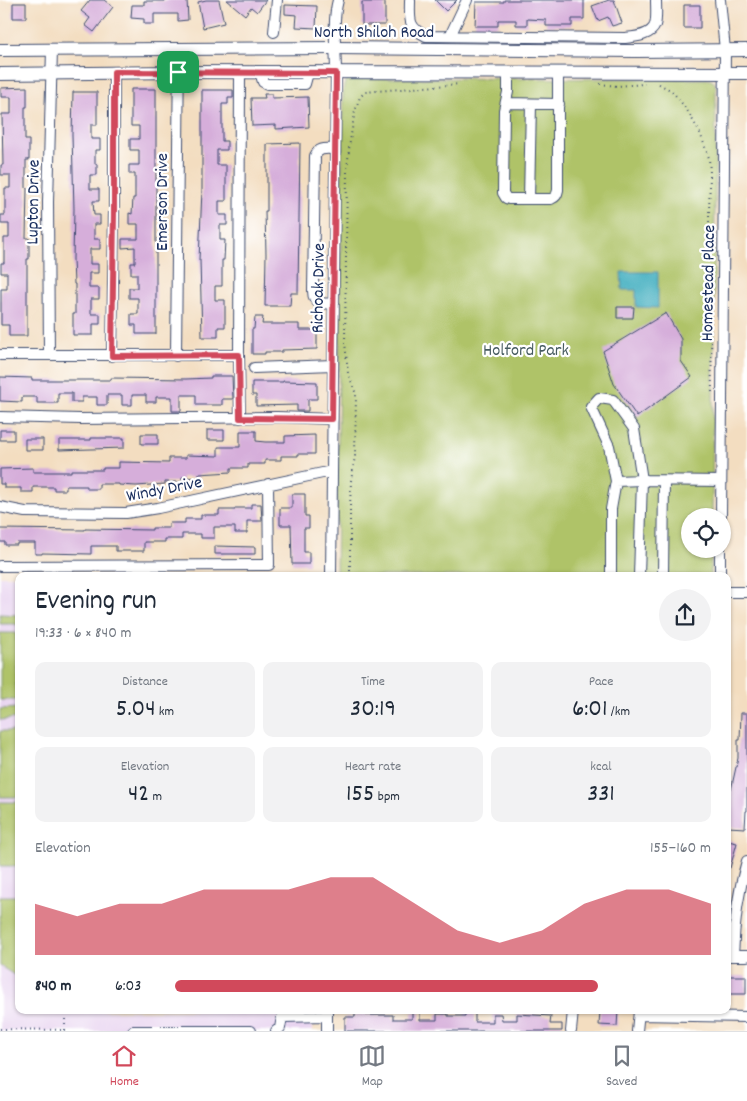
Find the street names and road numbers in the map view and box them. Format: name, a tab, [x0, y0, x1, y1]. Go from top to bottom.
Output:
street label: North Shiloh Road	[314, 21, 434, 46]
street label: Emerson Drive	[151, 153, 176, 251]
street label: Lupton Drive	[21, 159, 48, 245]
street label: Homestead Place	[696, 224, 723, 342]
street label: Richoak Drive	[306, 243, 333, 333]
street label: Windy Drive	[125, 471, 204, 510]

